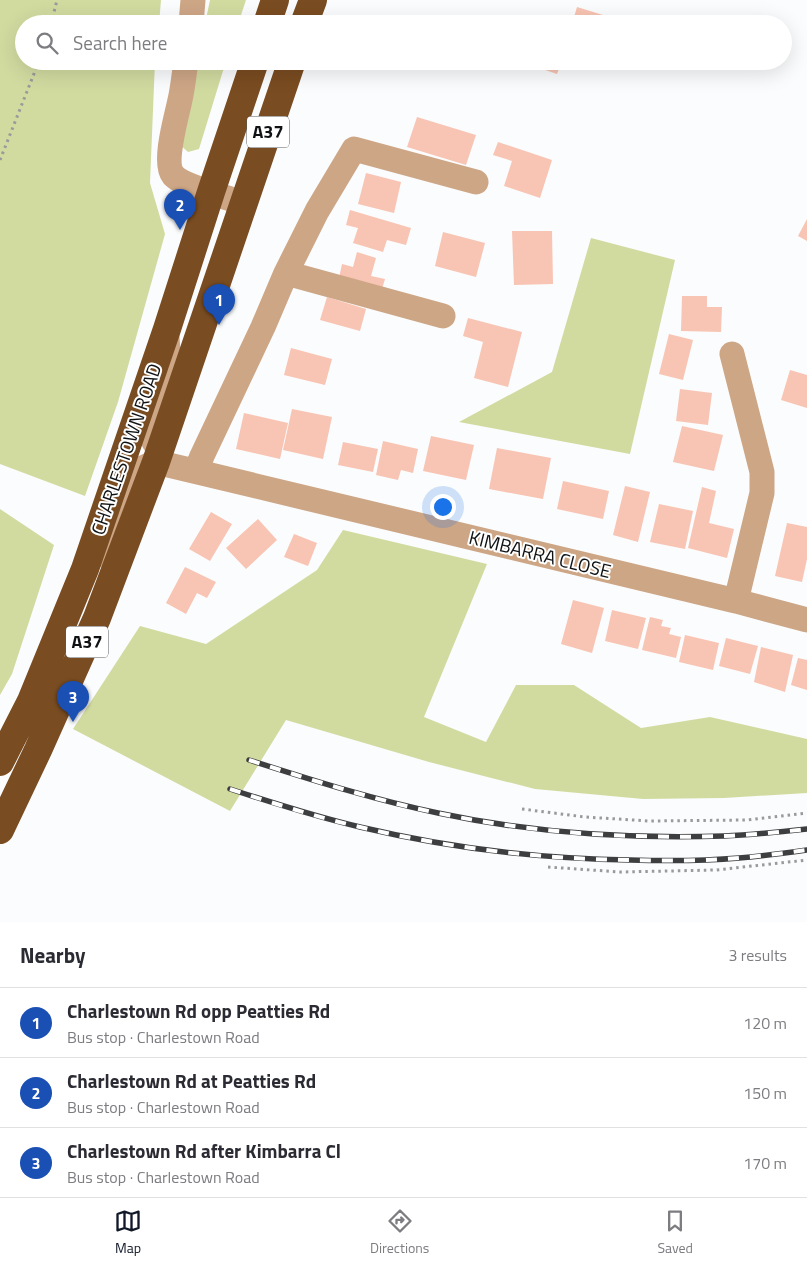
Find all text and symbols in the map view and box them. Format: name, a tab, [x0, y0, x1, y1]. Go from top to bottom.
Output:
search box	[15, 15, 792, 70]
text: Search here	[73, 28, 167, 57]
icon: search	[33, 29, 61, 57]
road number: A37	[247, 116, 289, 148]
pin: 2	[164, 189, 196, 230]
pin: 1	[203, 284, 235, 325]
street label: CHARLESTOWN ROAD	[83, 359, 168, 538]
your location	[430, 494, 456, 520]
street label: KIMBARRA CLOSE	[466, 522, 614, 585]
road number: A37	[66, 626, 108, 658]
pin: 3	[57, 681, 89, 722]
text: Nearby	[20, 939, 85, 971]
text: 3 results	[728, 943, 787, 967]
text: Charlestown Rd opp Peatties Rd	[67, 996, 330, 1025]
text: 1	[32, 1011, 40, 1035]
text: 120 m	[743, 1011, 787, 1035]
text: Bus stop · Charlestown Road	[67, 1025, 260, 1049]
text: Charlestown Rd at Peatties Rd	[67, 1066, 316, 1095]
text: 2	[32, 1081, 40, 1105]
text: 150 m	[743, 1081, 787, 1105]
text: Bus stop · Charlestown Road	[67, 1095, 260, 1119]
text: Charlestown Rd after Kimbarra Cl	[67, 1136, 341, 1165]
text: 3	[32, 1151, 40, 1175]
text: 170 m	[743, 1151, 787, 1175]
text: Bus stop · Charlestown Road	[67, 1165, 260, 1189]
tab: Map	[114, 1207, 142, 1258]
tab: Directions	[370, 1207, 429, 1258]
tab: Saved	[657, 1207, 693, 1258]

